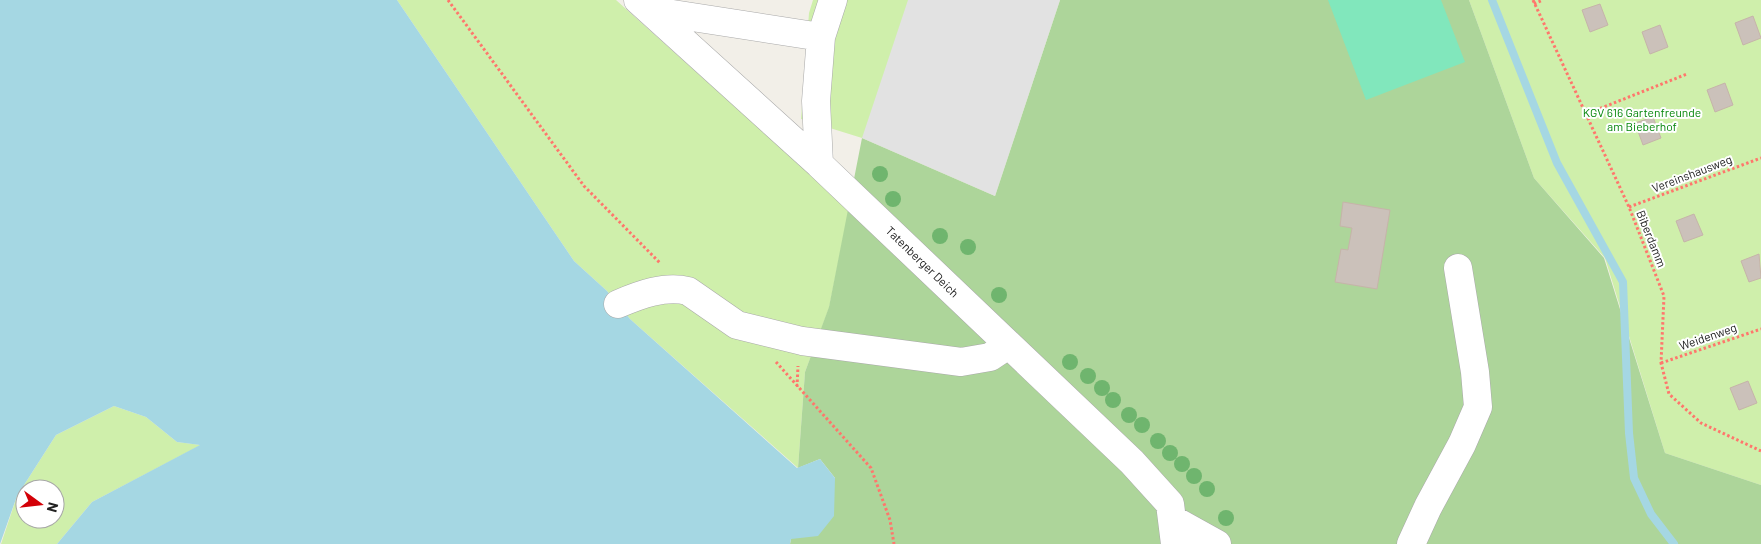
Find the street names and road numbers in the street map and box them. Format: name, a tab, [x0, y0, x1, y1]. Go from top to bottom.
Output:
street label: Vereinshausweg	[1650, 151, 1734, 195]
street label: Biberdamm	[1634, 208, 1670, 269]
street label: Tatenberger Deich	[883, 223, 962, 300]
street label: Weidenweg	[1677, 320, 1738, 352]

